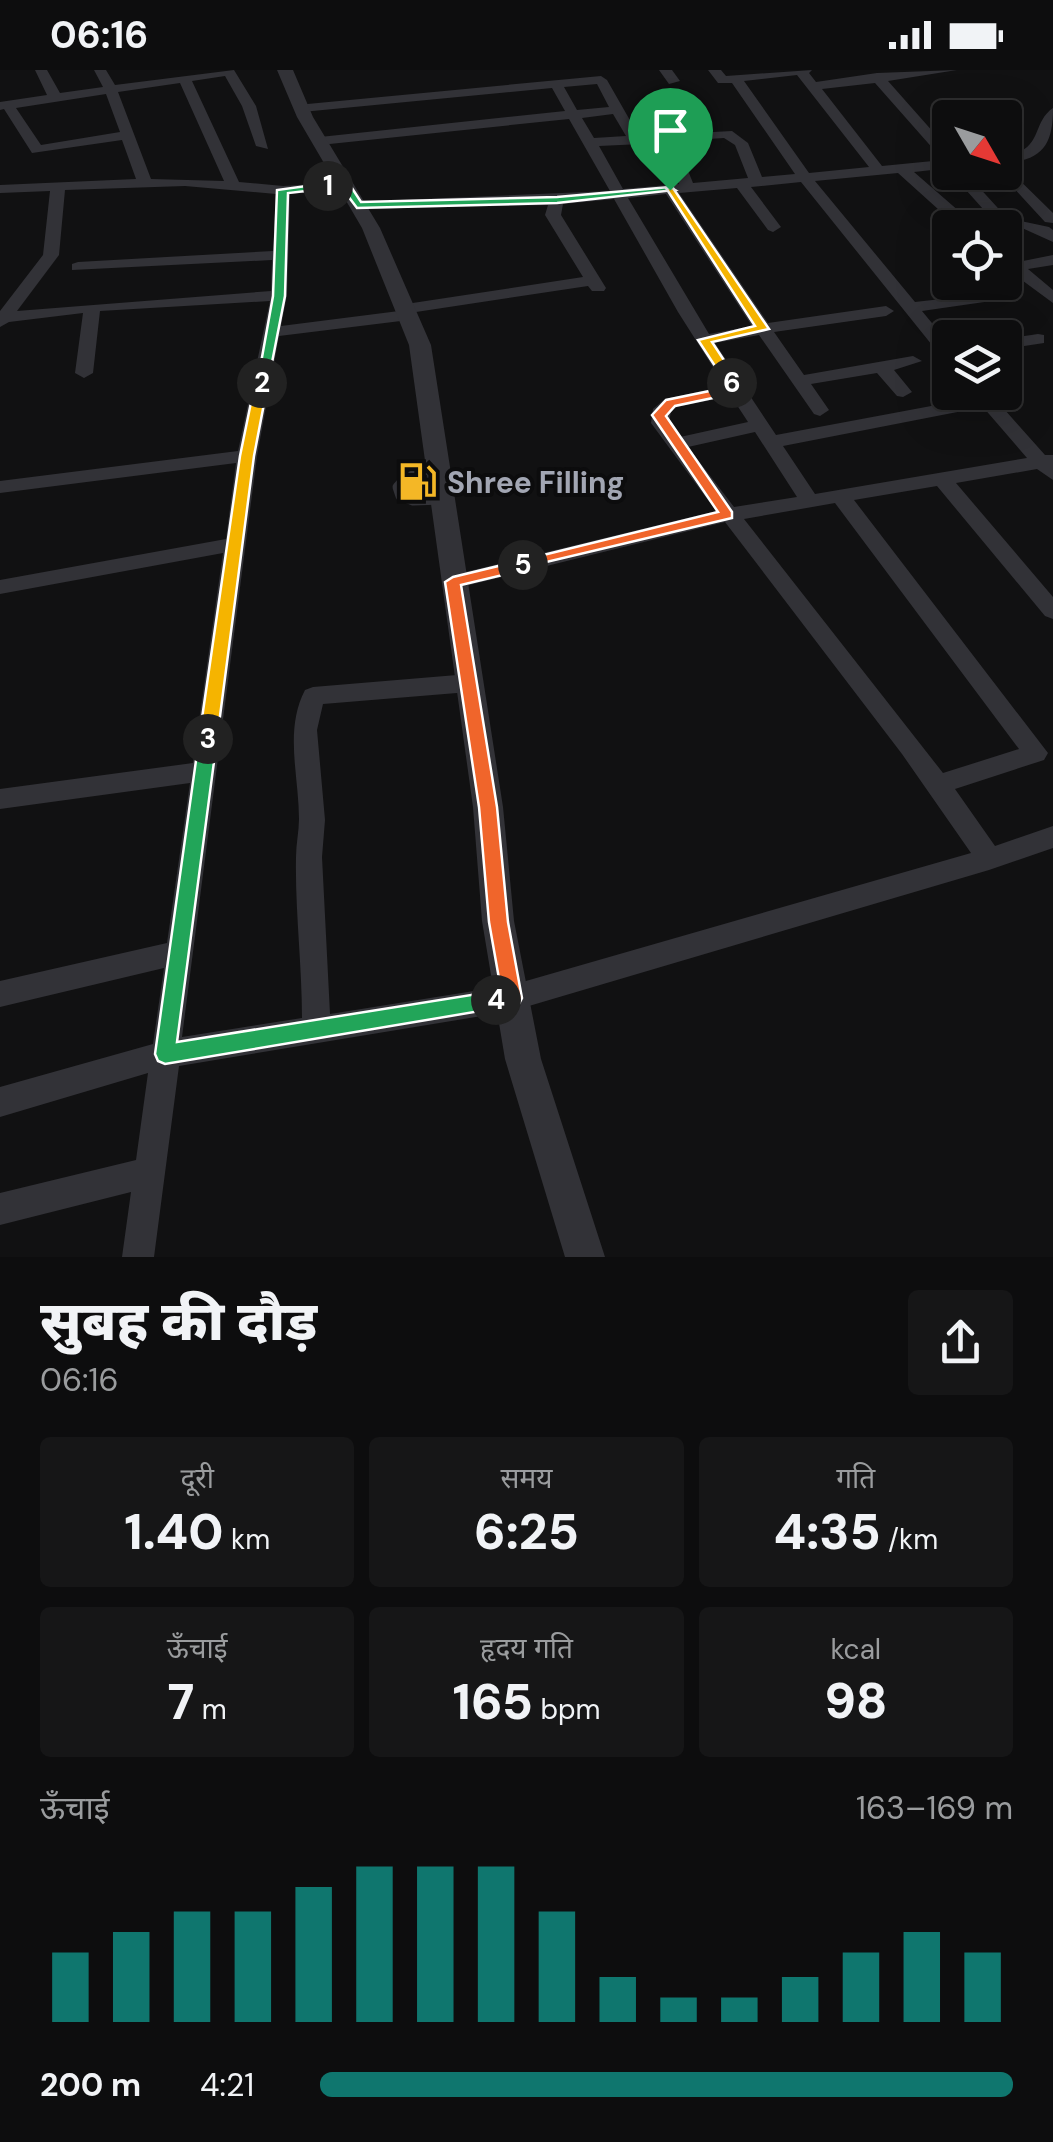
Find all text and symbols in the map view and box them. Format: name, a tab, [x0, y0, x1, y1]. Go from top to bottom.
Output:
text: 06:16	[50, 10, 148, 60]
pin	[628, 88, 713, 191]
north arrow	[932, 100, 1022, 190]
map controls	[932, 100, 1022, 410]
icon: arrive	[643, 103, 698, 158]
pin: 1	[303, 161, 353, 211]
text: 1	[323, 167, 333, 204]
button: locate	[932, 210, 1022, 300]
button: layers	[932, 320, 1022, 410]
pin: 2	[237, 358, 287, 408]
pin: 6	[707, 358, 757, 408]
text: 2	[254, 364, 270, 401]
text: 6	[723, 364, 741, 401]
fuel station icon: Shree Filling	[396, 461, 438, 503]
place label: Shree Filling	[447, 463, 624, 502]
pin: 5	[498, 540, 548, 590]
text: 5	[514, 546, 532, 583]
pin: 3	[183, 714, 233, 764]
text: 3	[200, 720, 216, 757]
pin: 4	[471, 975, 521, 1025]
text: 4	[487, 981, 505, 1018]
text: सुबह की दौड़	[40, 1285, 317, 1357]
button: share	[908, 1290, 1013, 1395]
text: 06:16	[40, 1359, 119, 1401]
text: दूरी	[180, 1460, 214, 1497]
text: समय	[501, 1460, 552, 1497]
text: गति	[836, 1460, 875, 1497]
text: 1.40	[124, 1499, 224, 1565]
text: 6:25	[474, 1499, 579, 1565]
text: 4:35	[774, 1499, 881, 1565]
text: km	[224, 1521, 270, 1558]
text: /km	[881, 1521, 938, 1558]
text: ऊँचाई	[167, 1630, 228, 1667]
text: हृदय गति	[480, 1630, 573, 1667]
text: kcal	[831, 1631, 881, 1668]
text: 98	[824, 1668, 887, 1734]
text: 7	[168, 1669, 194, 1735]
text: 165	[453, 1669, 533, 1735]
text: m	[194, 1691, 227, 1728]
text: bpm	[533, 1691, 600, 1728]
text: ऊँचाई	[40, 1787, 109, 1829]
text: 163–169 m	[856, 1787, 1013, 1829]
text: 200 m	[40, 2064, 141, 2106]
text: 4:21	[200, 2064, 254, 2106]

